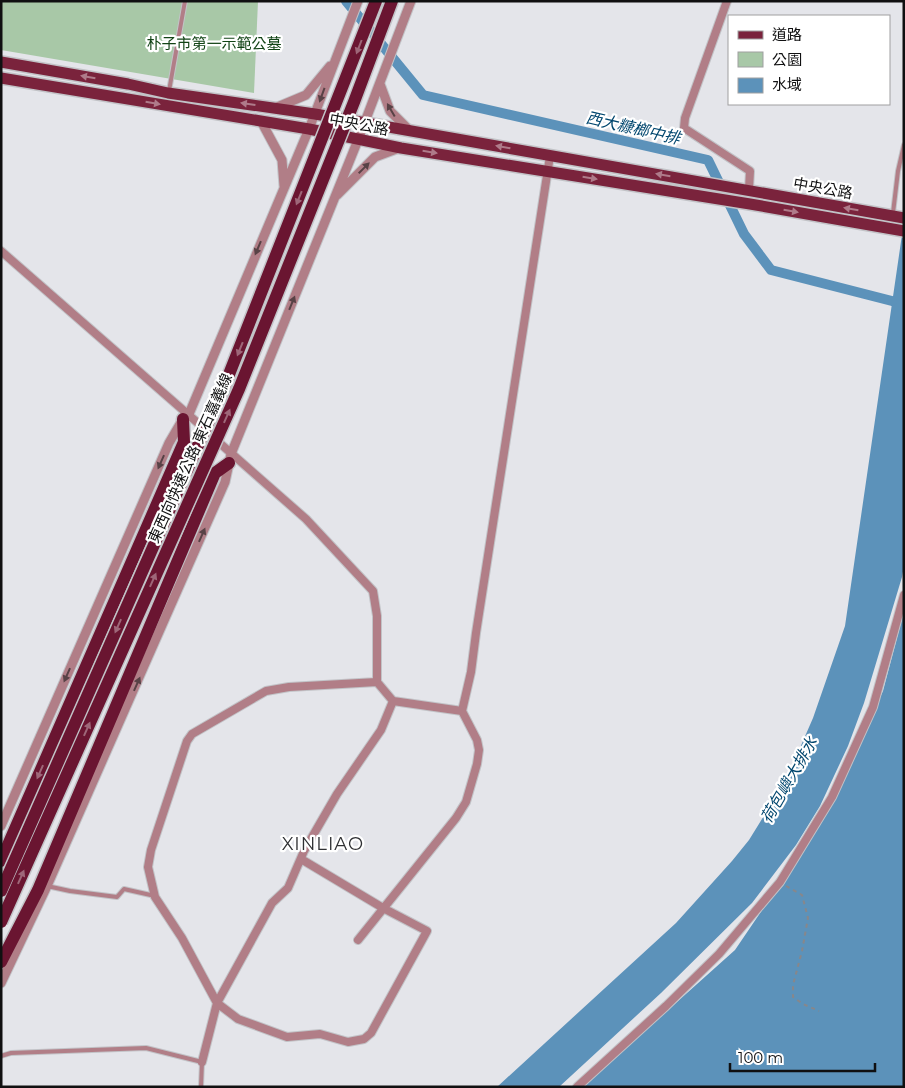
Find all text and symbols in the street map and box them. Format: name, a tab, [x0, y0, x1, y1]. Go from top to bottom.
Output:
legend	[728, 15, 890, 105]
text: 道路	[772, 25, 802, 44]
park label: 朴子市第一示範公墓	[146, 34, 282, 53]
one-way arrow	[355, 40, 363, 55]
text: 公園	[772, 50, 802, 69]
one-way arrow	[79, 73, 95, 81]
text: 水域	[772, 75, 802, 94]
one-way arrow	[318, 88, 326, 103]
one-way arrow	[145, 100, 161, 108]
one-way arrow	[240, 100, 256, 108]
one-way arrow	[387, 103, 396, 116]
water label: 西大糠榔中排	[584, 108, 684, 149]
street label: 中央公路	[328, 109, 390, 139]
one-way arrow	[494, 143, 510, 151]
one-way arrow	[422, 149, 438, 157]
one-way arrow	[358, 162, 370, 174]
one-way arrow	[655, 170, 671, 178]
street label: 中央公路	[792, 173, 854, 203]
one-way arrow	[583, 175, 599, 183]
one-way arrow	[295, 191, 303, 205]
one-way arrow	[843, 204, 859, 212]
one-way arrow	[784, 208, 800, 216]
one-way arrow	[254, 241, 262, 256]
one-way arrow	[288, 296, 296, 310]
one-way arrow	[235, 342, 243, 356]
street label: 東西向快速公路 東石嘉義線	[144, 370, 236, 546]
one-way arrow	[223, 409, 231, 423]
one-way arrow	[156, 455, 164, 469]
one-way arrow	[199, 528, 207, 542]
one-way arrow	[149, 573, 157, 587]
one-way arrow	[113, 619, 121, 633]
one-way arrow	[63, 668, 71, 682]
one-way arrow	[133, 677, 141, 691]
one-way arrow	[84, 722, 92, 736]
water label: 荷包嶼大排水	[757, 733, 822, 826]
one-way arrow	[36, 765, 44, 779]
district label: XINLIAO	[282, 833, 364, 855]
one-way arrow	[18, 870, 26, 884]
scale bar	[730, 1040, 875, 1072]
text: 100 m	[738, 1048, 783, 1067]

